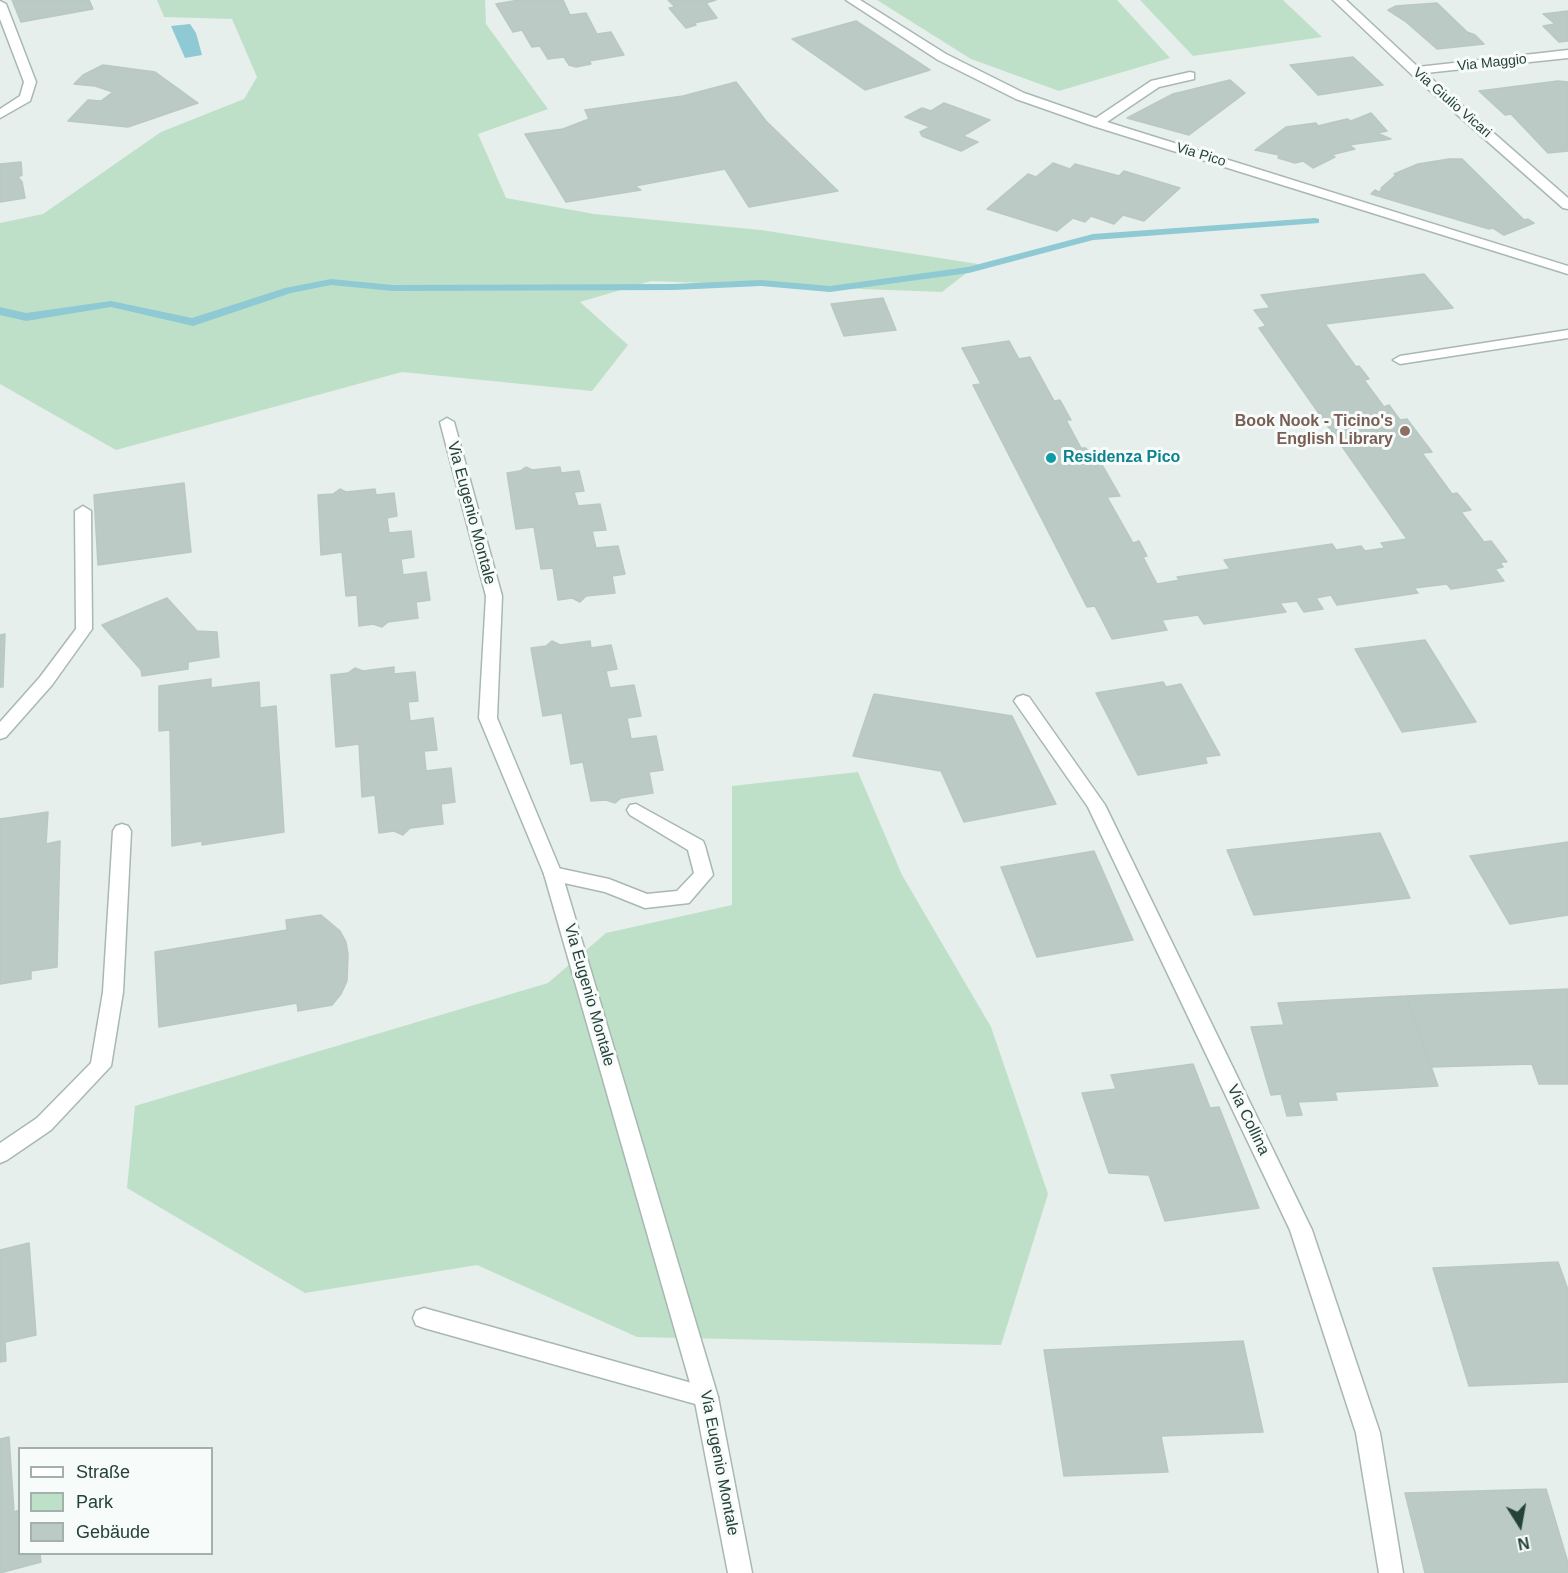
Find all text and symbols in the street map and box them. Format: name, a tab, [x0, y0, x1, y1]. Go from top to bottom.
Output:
street label: Via Maggio	[1456, 51, 1528, 75]
street label: Via Giulio Vicari	[1409, 64, 1495, 142]
street label: Via Pico	[1174, 139, 1228, 171]
place label: Book Nook - Ticino's English Library	[1235, 412, 1393, 450]
marker: Book Nook - Ticino's English Library	[1398, 424, 1412, 438]
street label: Via Eugenio Montale	[443, 439, 499, 587]
place label: Residenza Pico	[1063, 448, 1180, 468]
marker: Residenza Pico	[1044, 451, 1058, 465]
street label: Via Eugenio Montale	[559, 922, 619, 1068]
street label: Via Collina	[1223, 1082, 1273, 1158]
street label: Via Eugenio Montale	[696, 1389, 742, 1537]
legend	[18, 1447, 213, 1555]
text: Straße	[76, 1462, 130, 1482]
text: Park	[76, 1492, 113, 1512]
north arrow	[1490, 1495, 1550, 1555]
text: Gebäude	[76, 1522, 150, 1542]
text: N	[1516, 1534, 1531, 1553]

